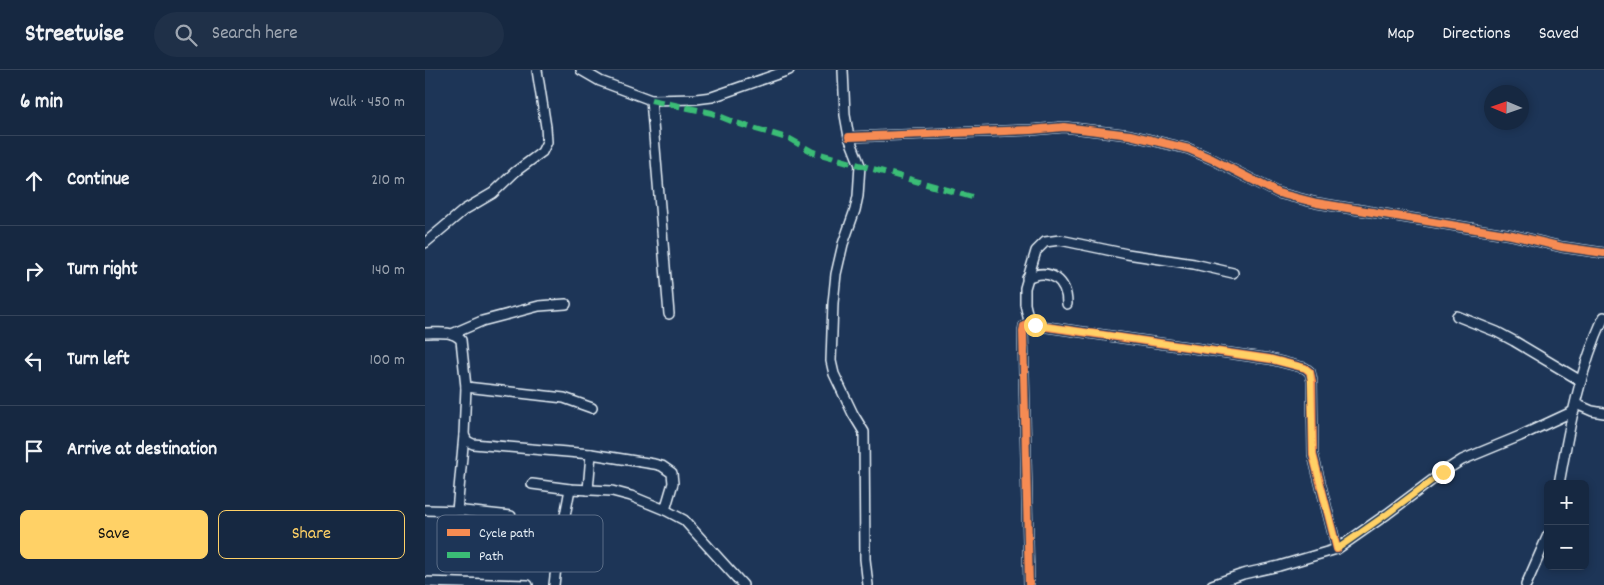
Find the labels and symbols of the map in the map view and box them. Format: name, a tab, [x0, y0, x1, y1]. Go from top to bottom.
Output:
north arrow	[1484, 85, 1529, 130]
route start	[1024, 314, 1047, 337]
route end	[1432, 461, 1455, 484]
legend	[437, 515, 603, 572]
text: Cycle path	[479, 524, 535, 544]
text: Path	[479, 547, 504, 567]

